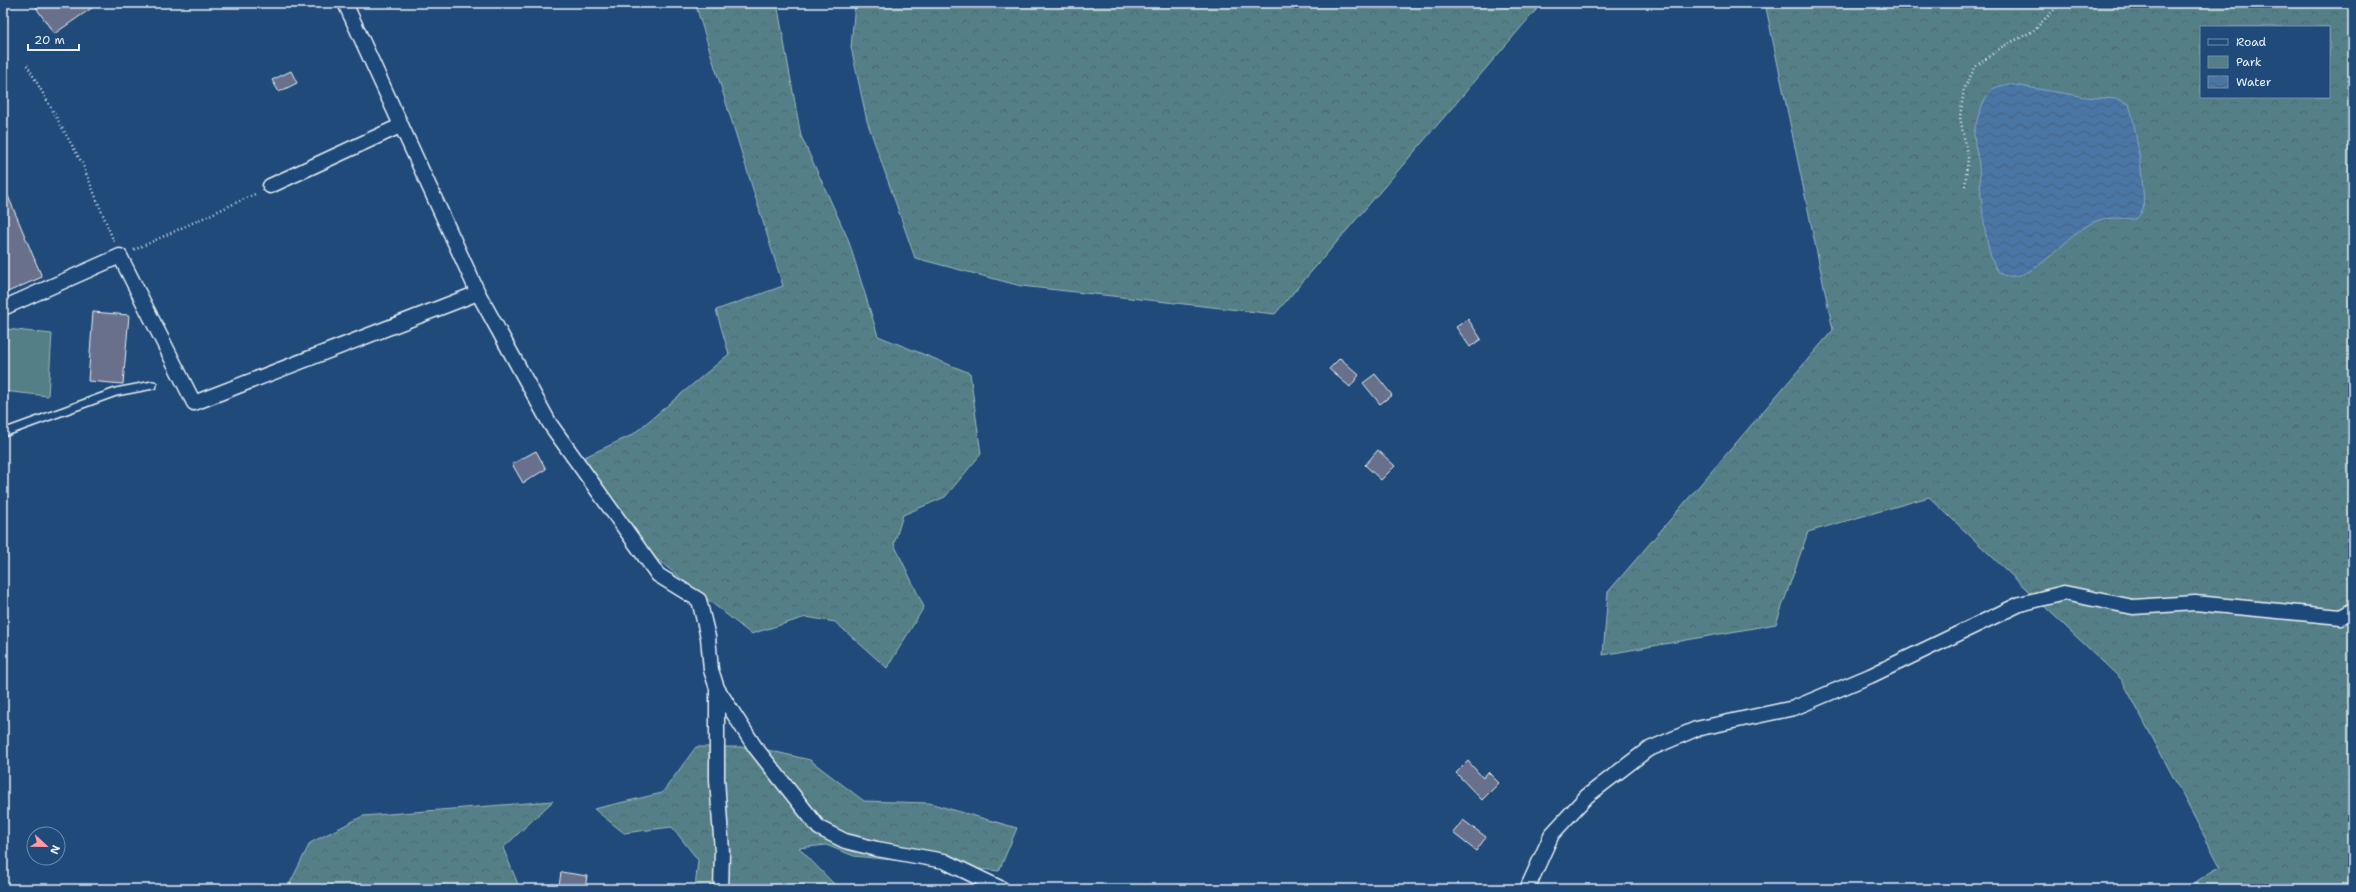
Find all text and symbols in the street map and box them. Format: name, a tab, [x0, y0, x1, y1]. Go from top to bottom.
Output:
scale bar	[28, 26, 79, 52]
legend	[2200, 26, 2330, 98]
text: 20 m	[34, 32, 65, 48]
text: Road	[2236, 34, 2267, 50]
text: Park	[2236, 54, 2262, 70]
text: Water	[2236, 74, 2272, 90]
north arrow	[26, 826, 66, 866]
text: N	[46, 843, 63, 857]

